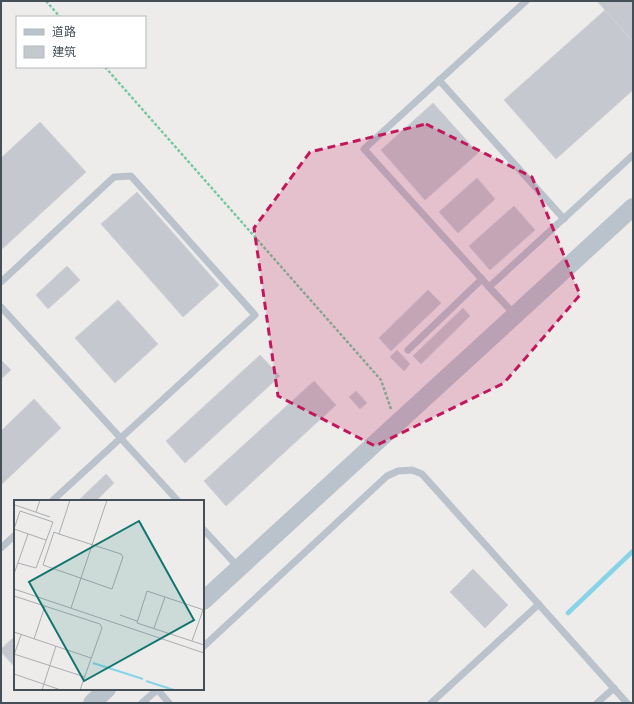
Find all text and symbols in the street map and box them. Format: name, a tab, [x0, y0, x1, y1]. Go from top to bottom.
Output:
legend	[16, 16, 146, 68]
text: 道路	[52, 23, 76, 41]
text: 建筑	[52, 43, 76, 61]
inset map	[14, 500, 204, 690]

